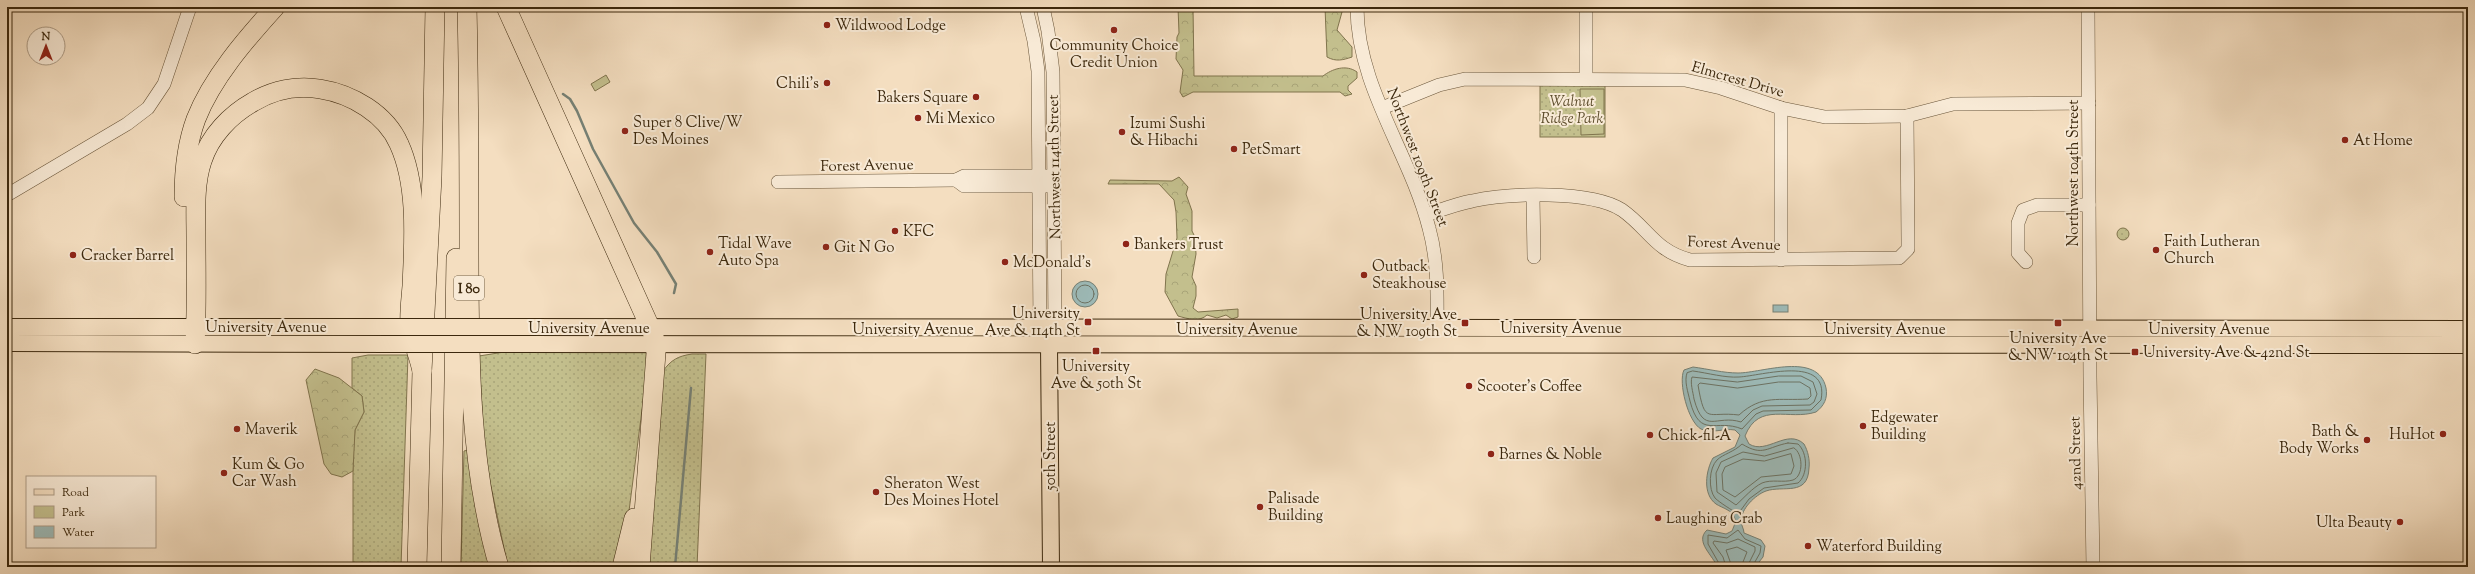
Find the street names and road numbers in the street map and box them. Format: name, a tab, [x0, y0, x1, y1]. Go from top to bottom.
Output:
street label: Elmcrest Drive	[1689, 57, 1786, 104]
street label: Northwest 109th Street	[1380, 85, 1453, 230]
street label: Northwest 114th Street	[1044, 94, 1067, 240]
street label: Northwest 104th Street	[2064, 100, 2085, 246]
street label: Forest Avenue	[820, 155, 914, 178]
street label: Forest Avenue	[1687, 232, 1781, 257]
road number: I 80	[454, 276, 484, 300]
street label: University Avenue	[205, 318, 327, 339]
street label: University Avenue	[528, 319, 650, 340]
street label: University Avenue	[1500, 319, 1622, 340]
street label: University Avenue	[852, 320, 974, 341]
street label: University Avenue	[1176, 320, 1298, 341]
street label: University Avenue	[1824, 320, 1946, 341]
street label: University Avenue	[2148, 320, 2270, 341]
street label: 42nd Street	[2065, 416, 2088, 490]
street label: 50th Street	[1041, 422, 1062, 491]

